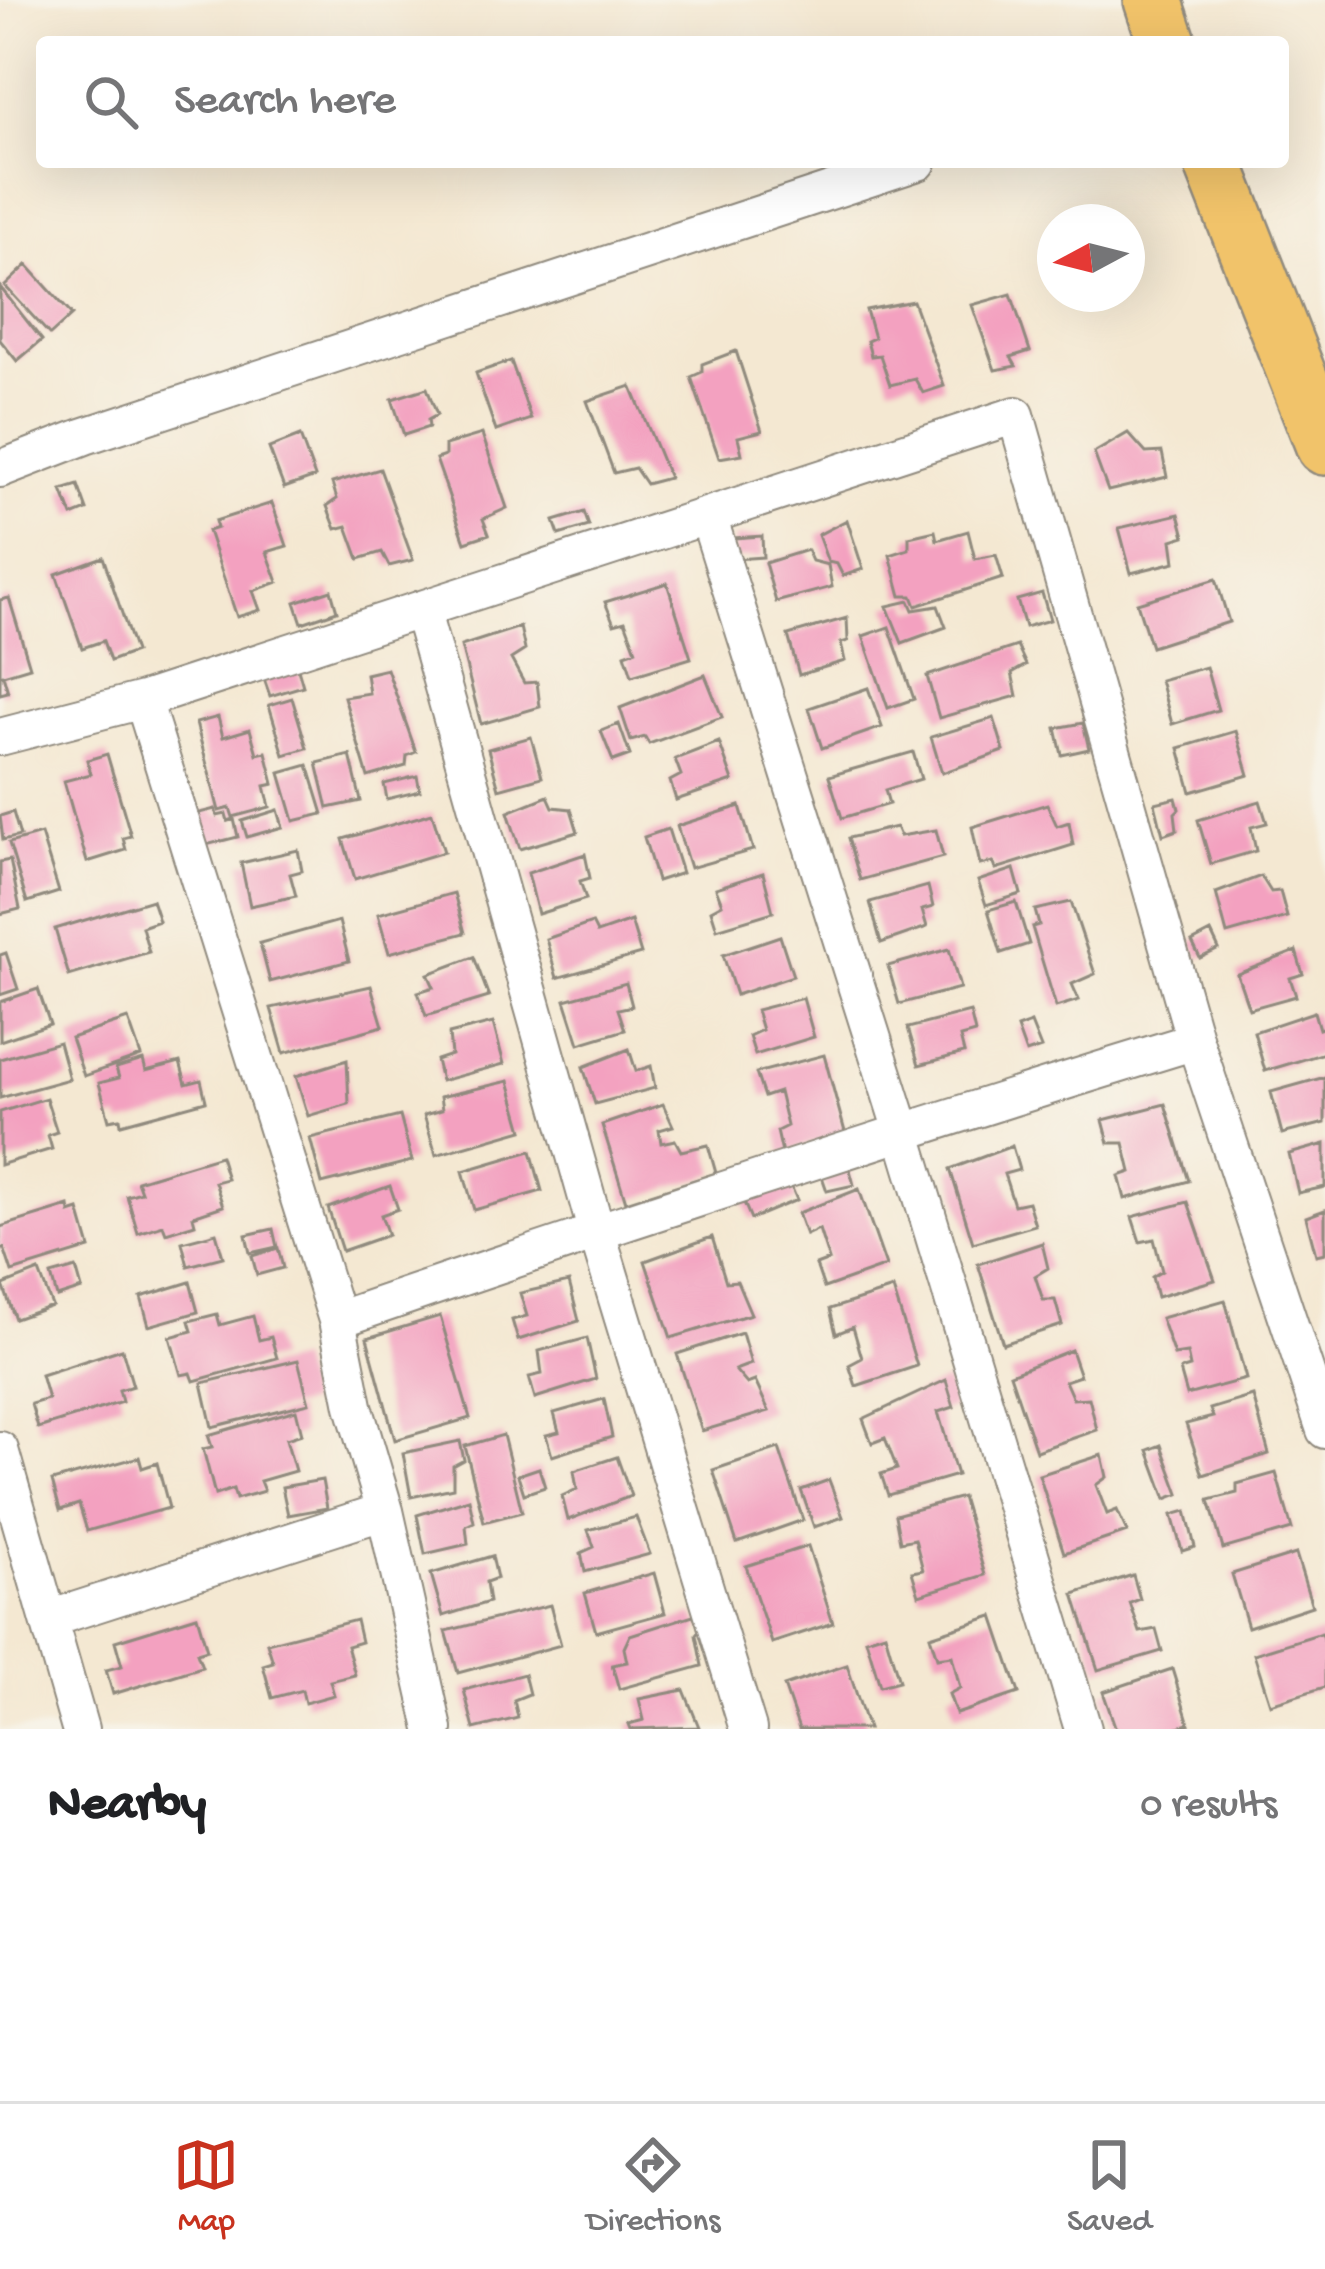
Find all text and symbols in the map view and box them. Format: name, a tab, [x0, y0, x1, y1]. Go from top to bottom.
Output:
search box	[36, 36, 1289, 168]
icon: search	[78, 69, 144, 135]
text: Search here	[174, 76, 396, 129]
north arrow	[1037, 204, 1145, 312]
text: Nearby	[48, 1777, 206, 1837]
text: 0 results	[1140, 1784, 1277, 1830]
tab: Map	[173, 2132, 239, 2242]
tab: Directions	[586, 2132, 720, 2242]
tab: Saved	[1067, 2132, 1152, 2242]

